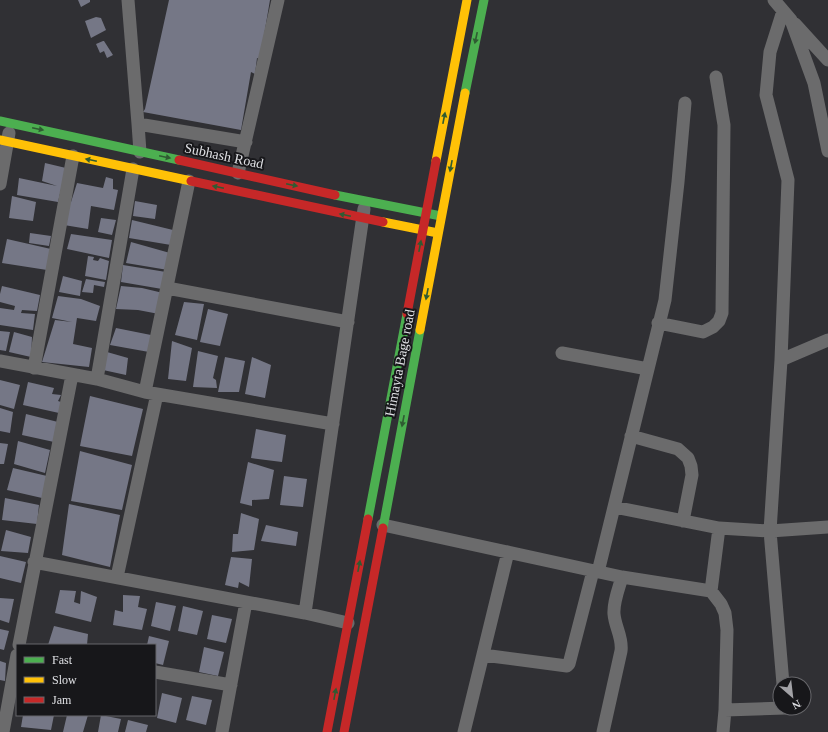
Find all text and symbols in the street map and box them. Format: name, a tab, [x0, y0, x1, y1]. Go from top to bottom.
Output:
one-way arrow	[472, 32, 478, 44]
one-way arrow	[441, 112, 447, 124]
one-way arrow	[32, 127, 44, 133]
street label: Subhash Road	[183, 140, 265, 172]
one-way arrow	[159, 155, 171, 161]
one-way arrow	[85, 156, 97, 162]
one-way arrow	[448, 160, 454, 172]
one-way arrow	[286, 182, 298, 188]
one-way arrow	[212, 184, 224, 190]
one-way arrow	[339, 211, 351, 217]
one-way arrow	[417, 240, 423, 252]
one-way arrow	[424, 287, 430, 300]
street label: Himayta Bage road	[382, 308, 418, 418]
one-way arrow	[400, 415, 406, 427]
one-way arrow	[356, 560, 362, 572]
legend	[16, 644, 156, 716]
text: Fast	[52, 653, 73, 667]
text: Slow	[52, 673, 77, 687]
north arrow	[772, 676, 812, 716]
one-way arrow	[332, 688, 338, 700]
text: Jam	[52, 693, 72, 707]
text: N	[790, 698, 803, 712]

